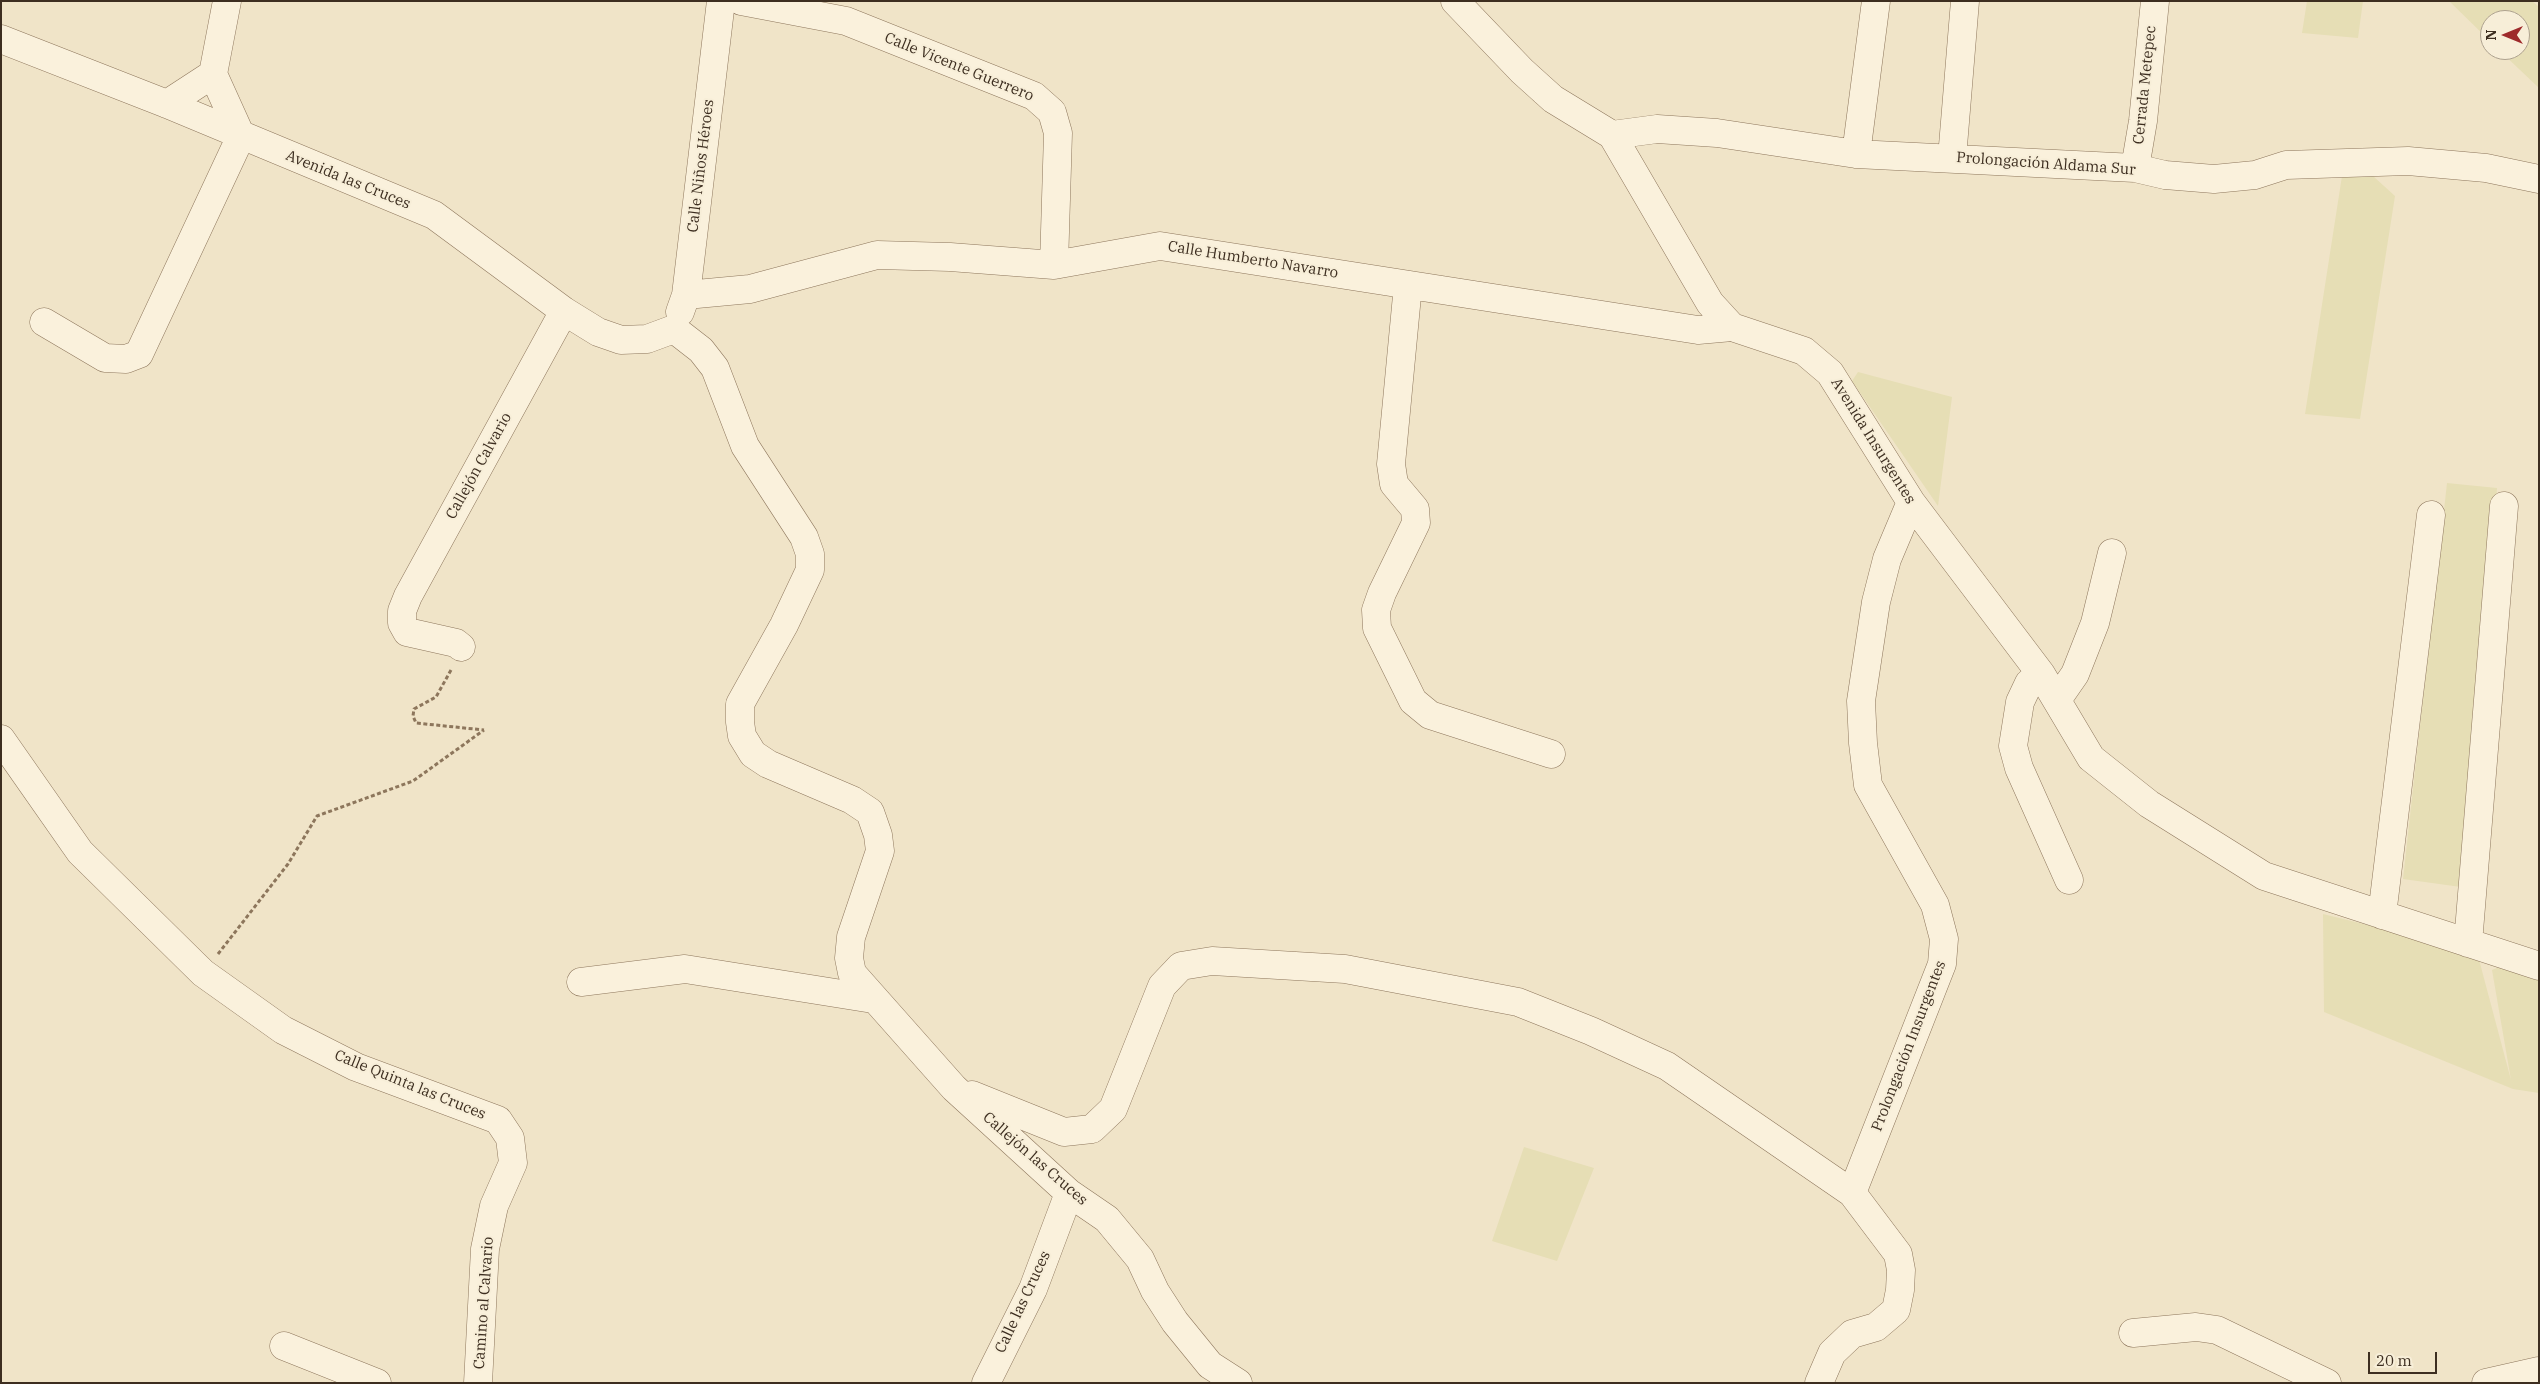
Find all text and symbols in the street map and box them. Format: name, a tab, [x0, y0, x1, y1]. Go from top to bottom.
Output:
north arrow	[2480, 10, 2530, 60]
street label: Cerrada Metepec	[2130, 25, 2160, 145]
street label: Calle Vicente Guerrero	[882, 29, 1036, 105]
text: N	[2482, 29, 2500, 41]
street label: Calle Niños Héroes	[684, 98, 718, 234]
street label: Avenida las Cruces	[283, 147, 413, 213]
street label: Prolongación Aldama Sur	[1956, 149, 2136, 179]
street label: Calle Humberto Navarro	[1167, 238, 1339, 282]
street label: Avenida Insurgentes	[1827, 375, 1919, 507]
street label: Callejón Calvario	[442, 410, 516, 522]
street label: Prolongación Insurgentes	[1868, 958, 1950, 1134]
street label: Calle Quinta las Cruces	[332, 1046, 488, 1124]
street label: Callejón las Cruces	[979, 1109, 1091, 1209]
street label: Camino al Calvario	[470, 1236, 498, 1370]
street label: Calle las Cruces	[991, 1248, 1055, 1356]
scale bar	[2370, 1342, 2439, 1374]
text: 20 m	[2376, 1351, 2412, 1370]

